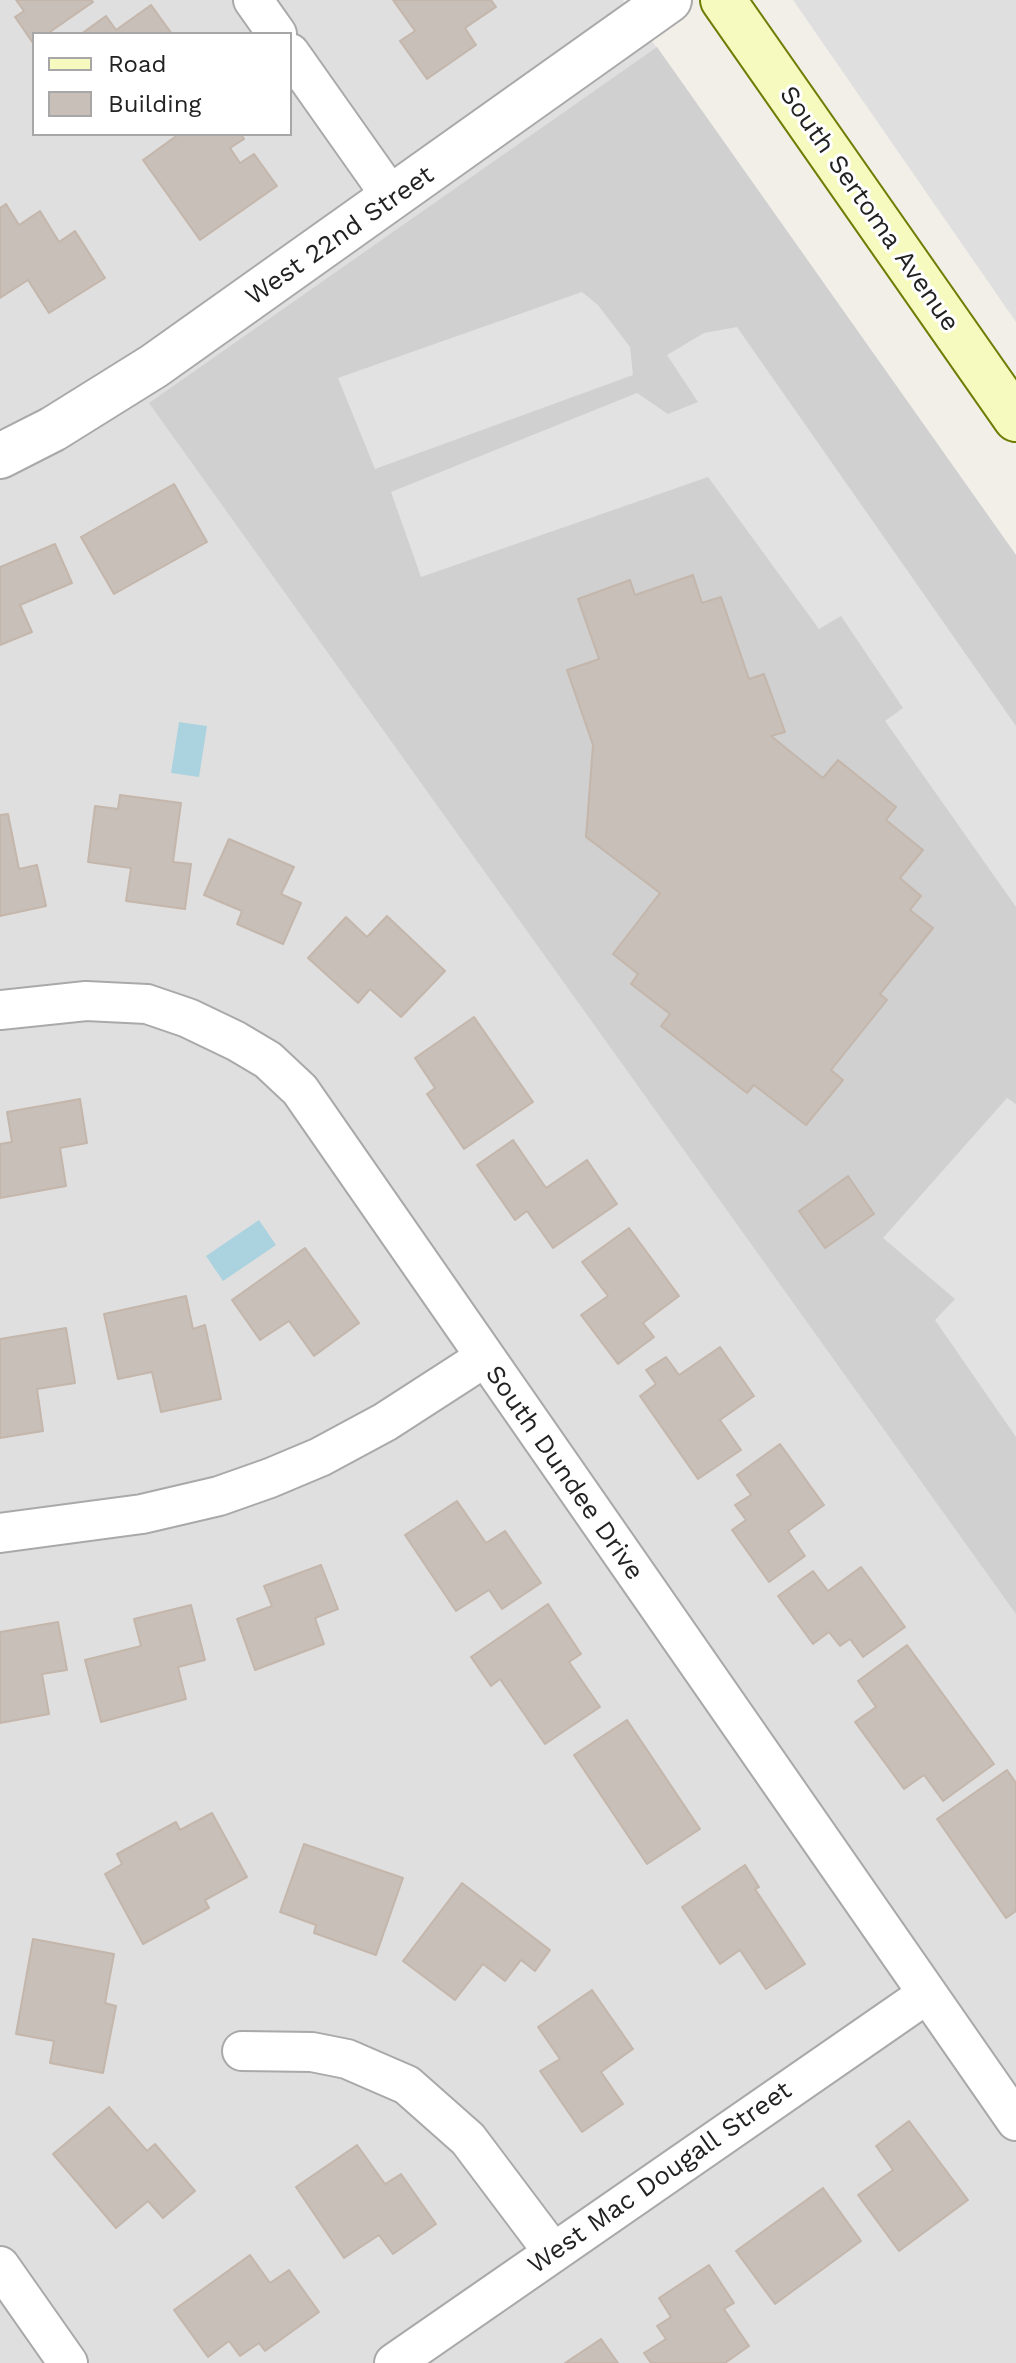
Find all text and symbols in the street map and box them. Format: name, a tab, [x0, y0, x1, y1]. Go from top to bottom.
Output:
legend	[32, 32, 292, 136]
text: Road	[108, 50, 167, 78]
street label: South Sertoma Avenue	[772, 80, 966, 338]
text: Building	[108, 90, 201, 118]
street label: West 22nd Street	[240, 159, 440, 313]
street label: South Dundee Drive	[478, 1360, 650, 1586]
street label: West Mac Dougall Street	[522, 2075, 798, 2281]

